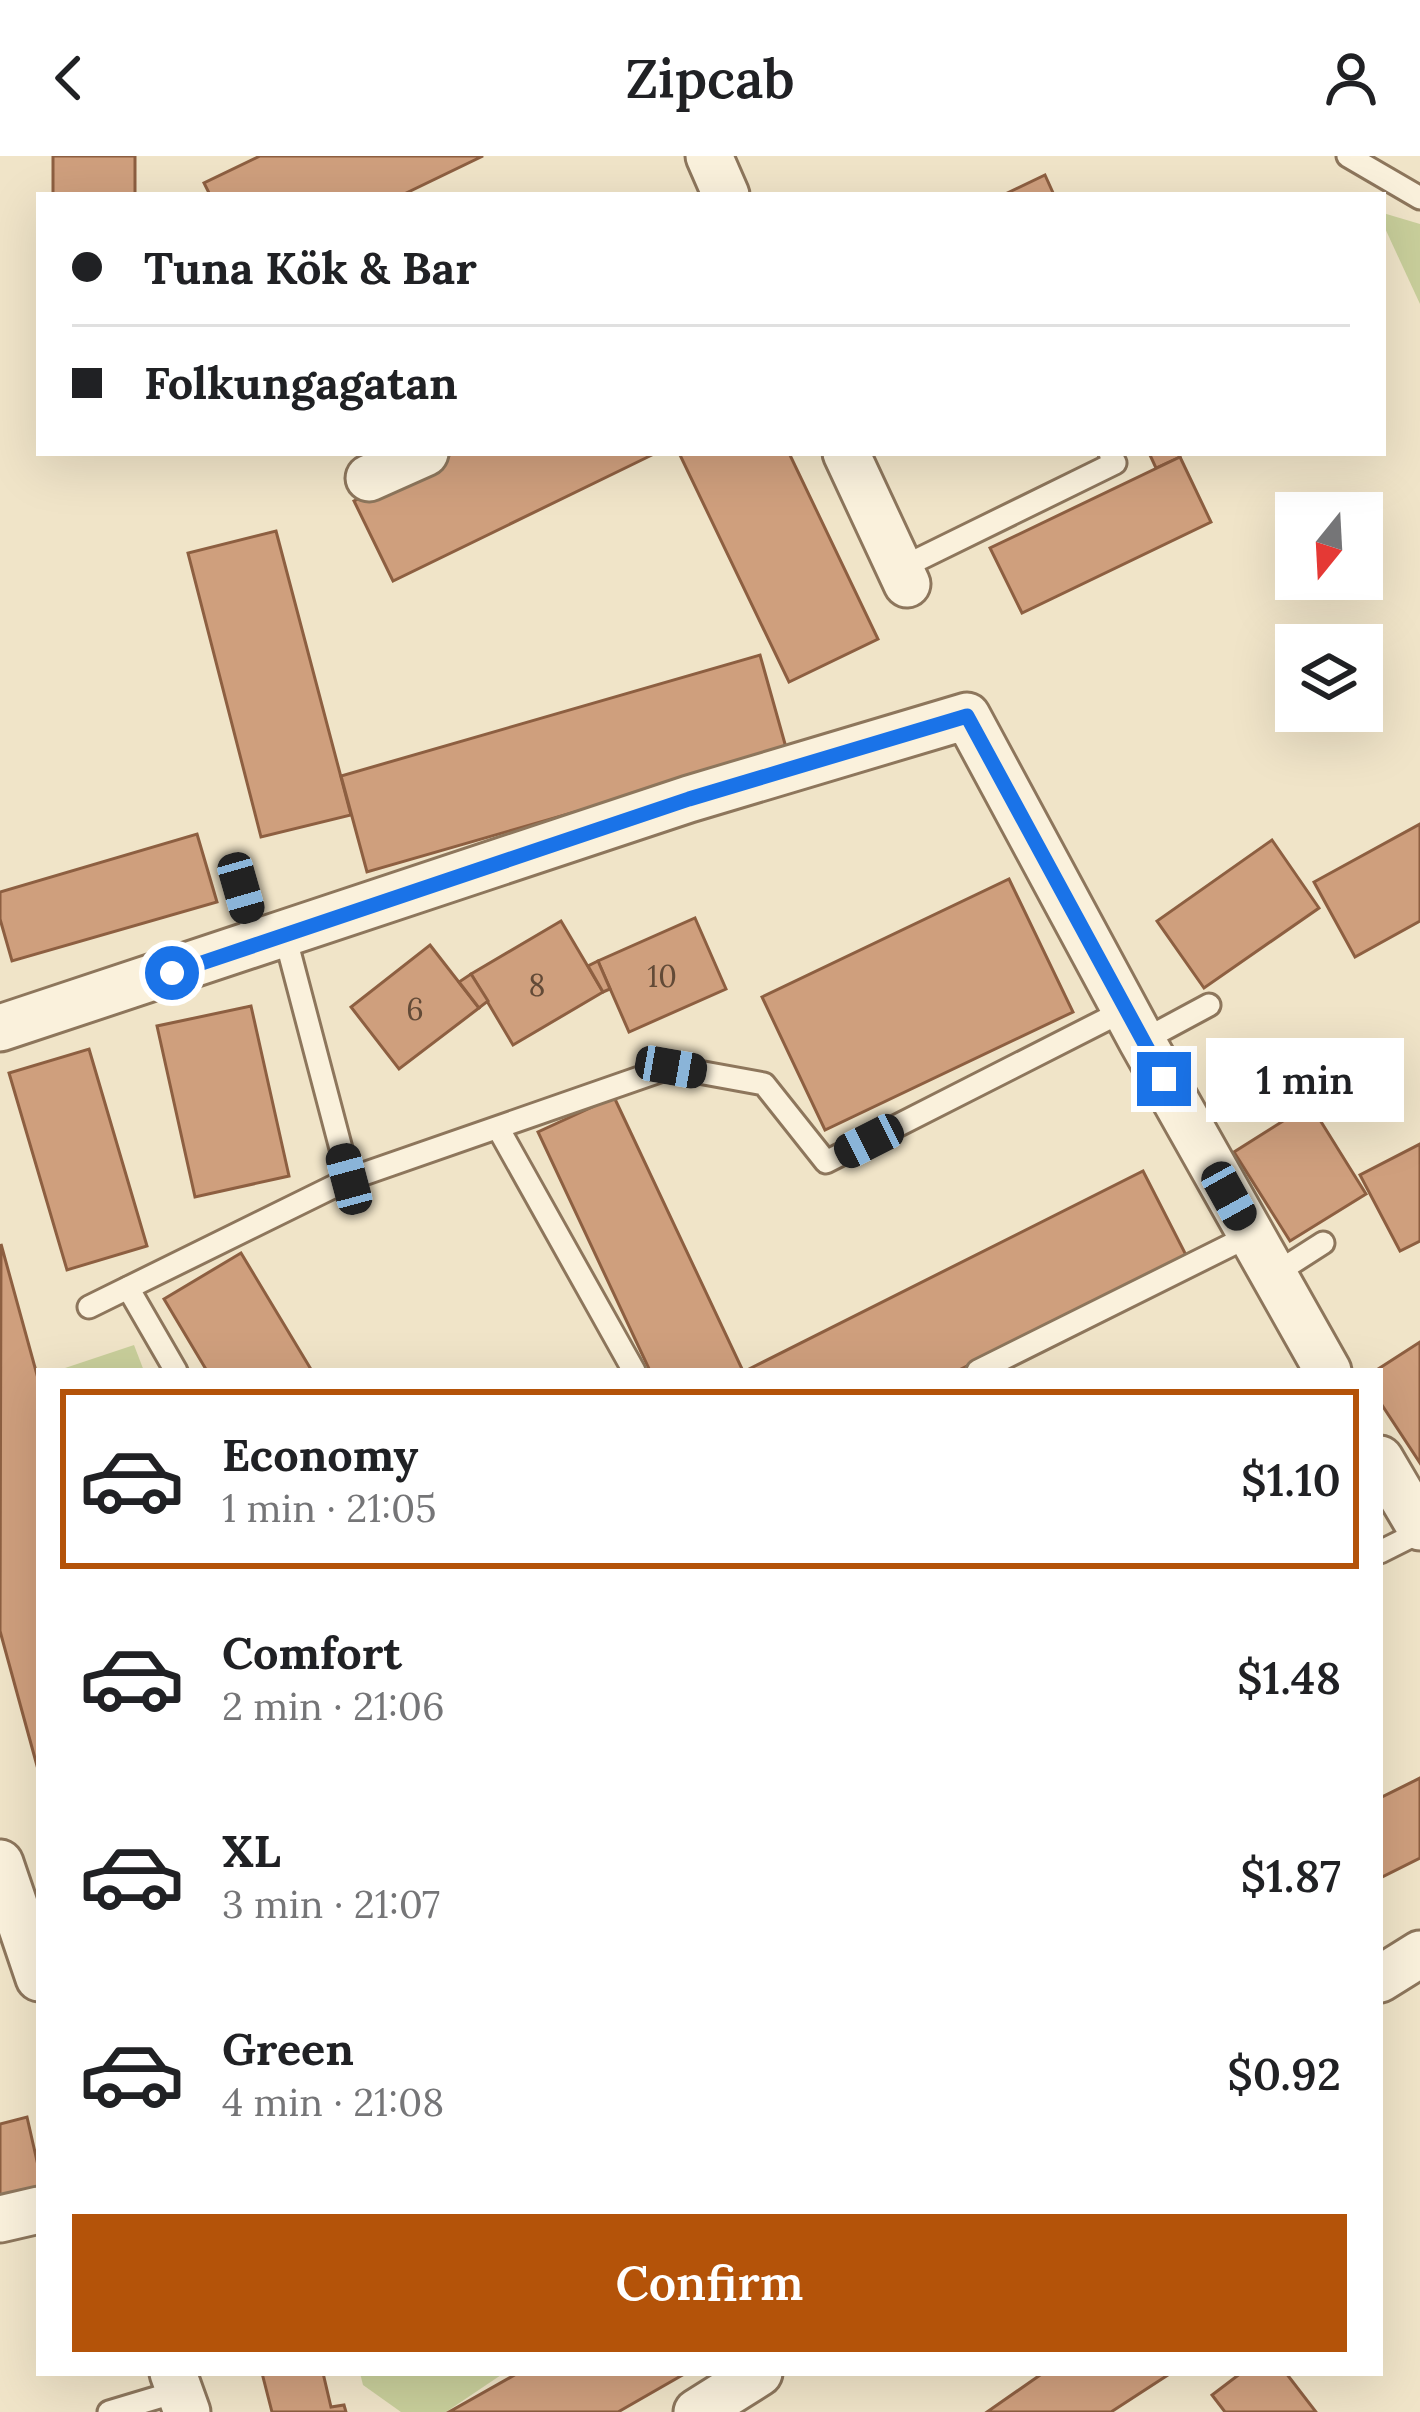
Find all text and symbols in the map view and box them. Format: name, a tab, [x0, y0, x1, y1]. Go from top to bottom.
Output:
text: Zipcab	[625, 44, 795, 113]
icon: back	[36, 45, 102, 111]
icon: person	[1318, 45, 1384, 111]
text: Tuna Kök & Bar	[144, 239, 477, 296]
text: Folkungagatan	[144, 354, 458, 411]
north arrow	[1275, 492, 1383, 600]
map controls	[1275, 492, 1383, 732]
button: layers	[1275, 624, 1383, 732]
car	[214, 848, 268, 928]
route start	[145, 946, 199, 1000]
house number: 10	[647, 957, 677, 995]
house number: 8	[529, 966, 545, 1004]
house number: 6	[406, 990, 424, 1028]
callout: 1 min	[1206, 1037, 1404, 1121]
car	[632, 1043, 710, 1091]
route end	[1137, 1052, 1191, 1106]
text: 1 min	[1256, 1055, 1354, 1105]
car	[829, 1109, 909, 1173]
car	[322, 1140, 376, 1218]
car	[1196, 1156, 1262, 1236]
icon: car	[78, 1425, 186, 1533]
text: Economy	[222, 1426, 418, 1483]
text: $1.10	[1241, 1451, 1341, 1508]
text: 1 min · 21:05	[222, 1483, 437, 1533]
icon: car	[78, 1623, 186, 1731]
text: Comfort	[222, 1624, 402, 1681]
text: $1.48	[1237, 1649, 1341, 1706]
text: 2 min · 21:06	[222, 1681, 445, 1731]
icon: car	[78, 1821, 186, 1929]
text: XL	[222, 1822, 281, 1879]
text: $1.87	[1241, 1847, 1341, 1904]
text: 3 min · 21:07	[222, 1879, 440, 1929]
icon: car	[78, 2019, 186, 2127]
text: Green	[222, 2020, 354, 2077]
text: $0.92	[1227, 2045, 1341, 2102]
text: 4 min · 21:08	[222, 2077, 444, 2127]
button: Confirm	[72, 2214, 1347, 2352]

